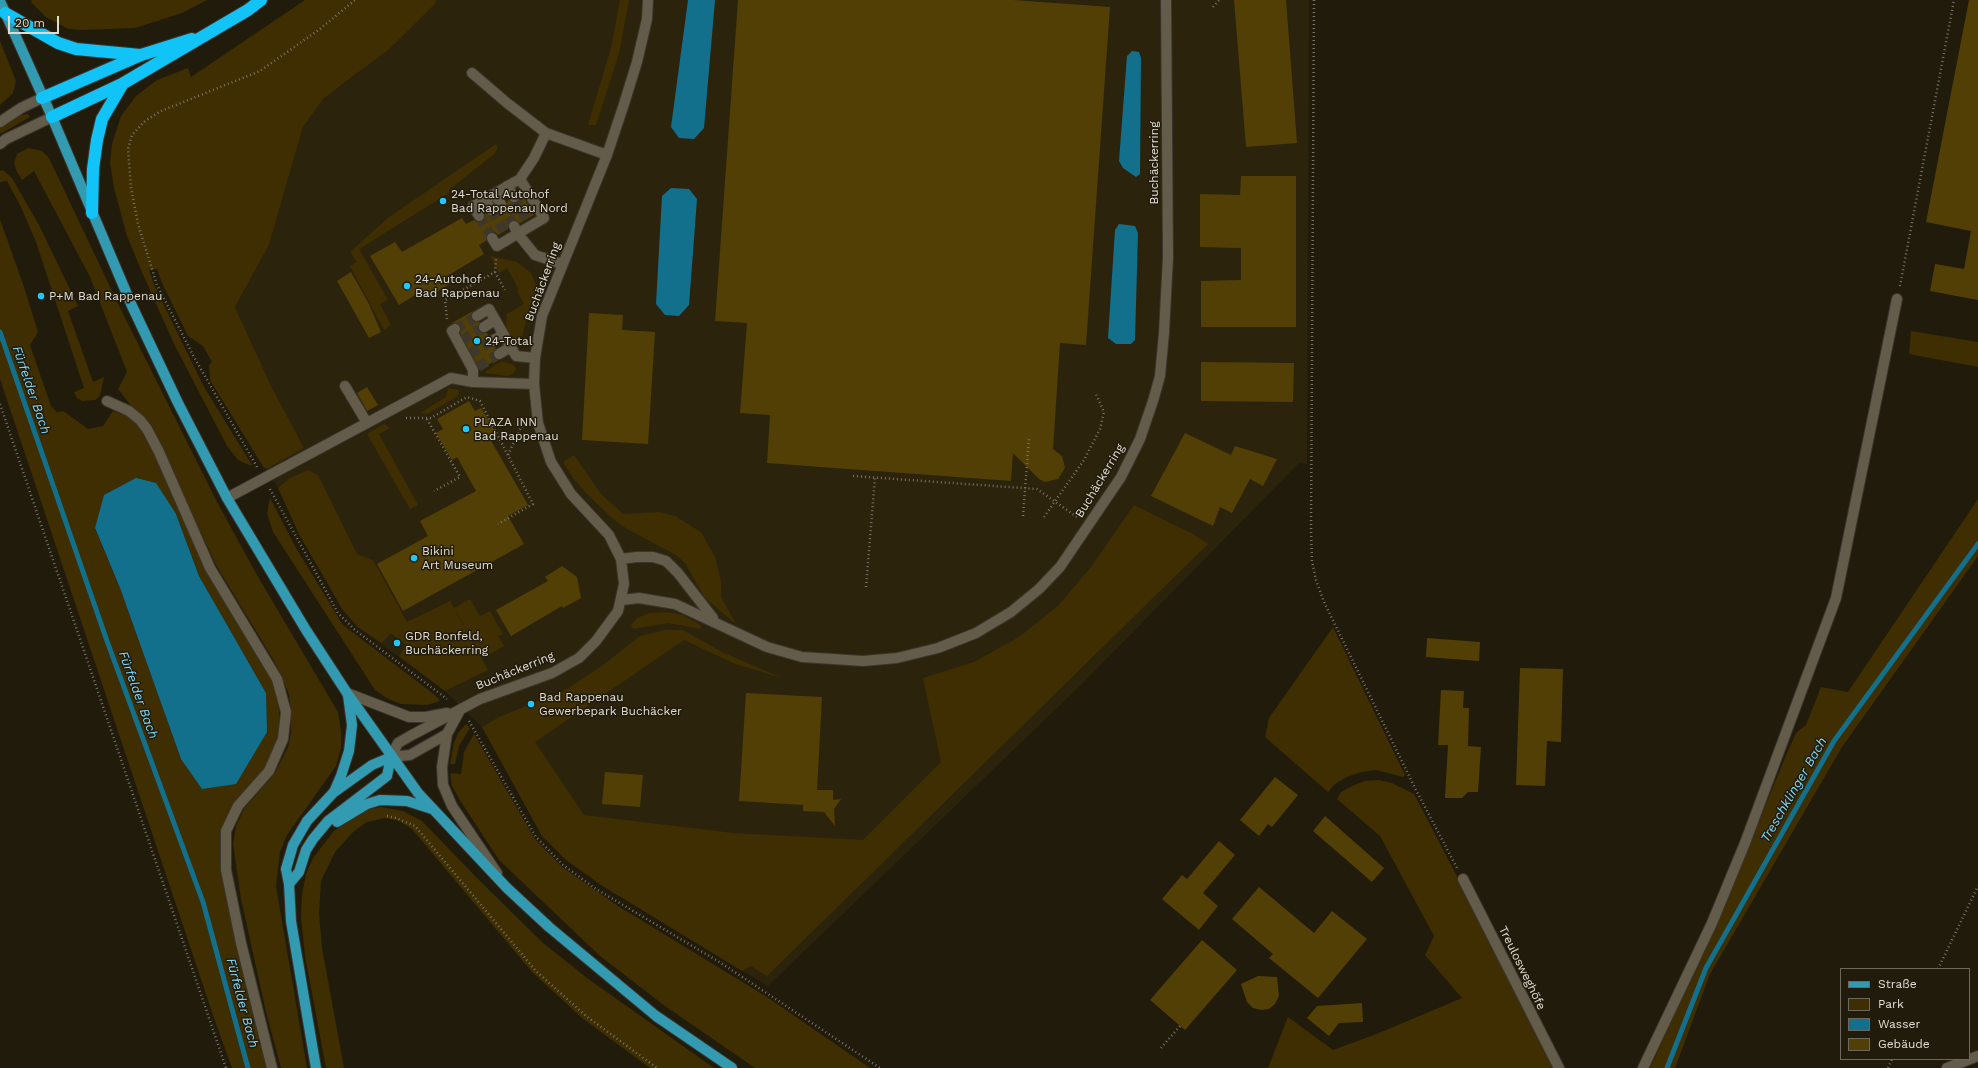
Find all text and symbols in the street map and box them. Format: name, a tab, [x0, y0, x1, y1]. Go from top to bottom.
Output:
scale bar	[10, 8, 61, 34]
text: 20 m	[15, 16, 45, 30]
street label: Buchäckerring	[1147, 121, 1161, 205]
place label: 24-Total Autohof Bad Rappenau Nord	[451, 187, 568, 215]
marker: 24-Total Autohof Bad Rappenau Nord	[438, 196, 448, 206]
street label: Buchäckerring	[522, 240, 564, 324]
place label: 24-Autohof Bad Rappenau	[415, 272, 500, 300]
marker: 24-Autohof Bad Rappenau	[402, 281, 412, 291]
place label: P+M Bad Rappenau	[49, 289, 163, 303]
marker: P+M Bad Rappenau	[36, 291, 46, 301]
place label: 24-Total	[485, 334, 532, 348]
marker: 24-Total	[472, 336, 482, 346]
water label: Fürfelder Bach	[9, 344, 53, 436]
place label: PLAZA INN Bad Rappenau	[474, 415, 559, 443]
marker: PLAZA INN Bad Rappenau	[461, 424, 471, 434]
street label: Buchäckerring	[1072, 442, 1128, 520]
place label: Bikini Art Museum	[422, 544, 493, 572]
marker: Bikini Art Museum	[409, 553, 419, 563]
place label: GDR Bonfeld, Buchäckerring	[405, 629, 488, 657]
marker: GDR Bonfeld, Buchäckerring	[392, 638, 402, 648]
water label: Fürfelder Bach	[115, 649, 161, 741]
street label: Buchäckerring	[474, 649, 556, 693]
place label: Bad Rappenau Gewerbepark Buchäcker	[539, 690, 682, 718]
marker: Bad Rappenau Gewerbepark Buchäcker	[526, 699, 536, 709]
water label: Treschklinger Bach	[1758, 735, 1830, 845]
street label: Treulosweghöfe	[1495, 924, 1549, 1012]
water label: Fürfelder Bach	[223, 956, 261, 1050]
legend	[1840, 968, 1970, 1060]
text: Straße	[1878, 977, 1917, 991]
text: Park	[1878, 997, 1904, 1011]
text: Wasser	[1878, 1017, 1920, 1031]
text: Gebäude	[1878, 1037, 1930, 1051]

